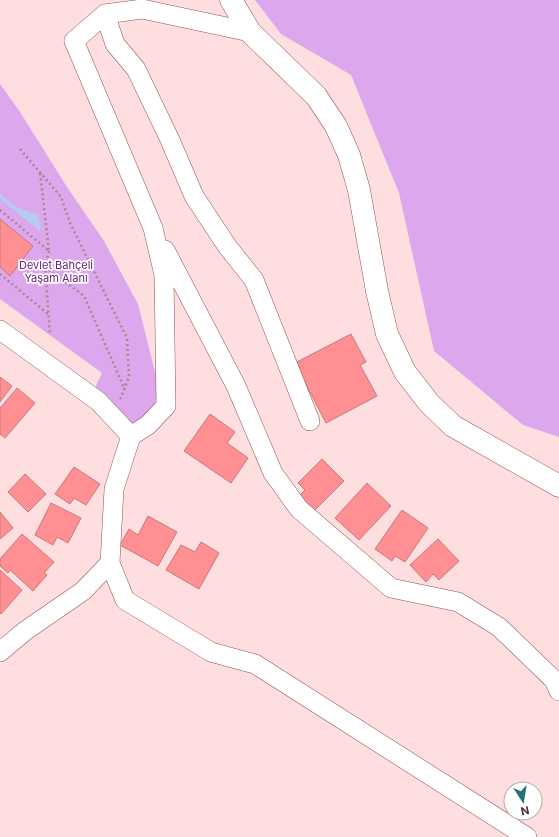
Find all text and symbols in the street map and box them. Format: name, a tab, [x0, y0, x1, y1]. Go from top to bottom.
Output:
park label: Devlet Bahçeli Yaşam Alanı	[19, 258, 93, 285]
north arrow	[503, 781, 543, 821]
text: N	[520, 803, 531, 819]

